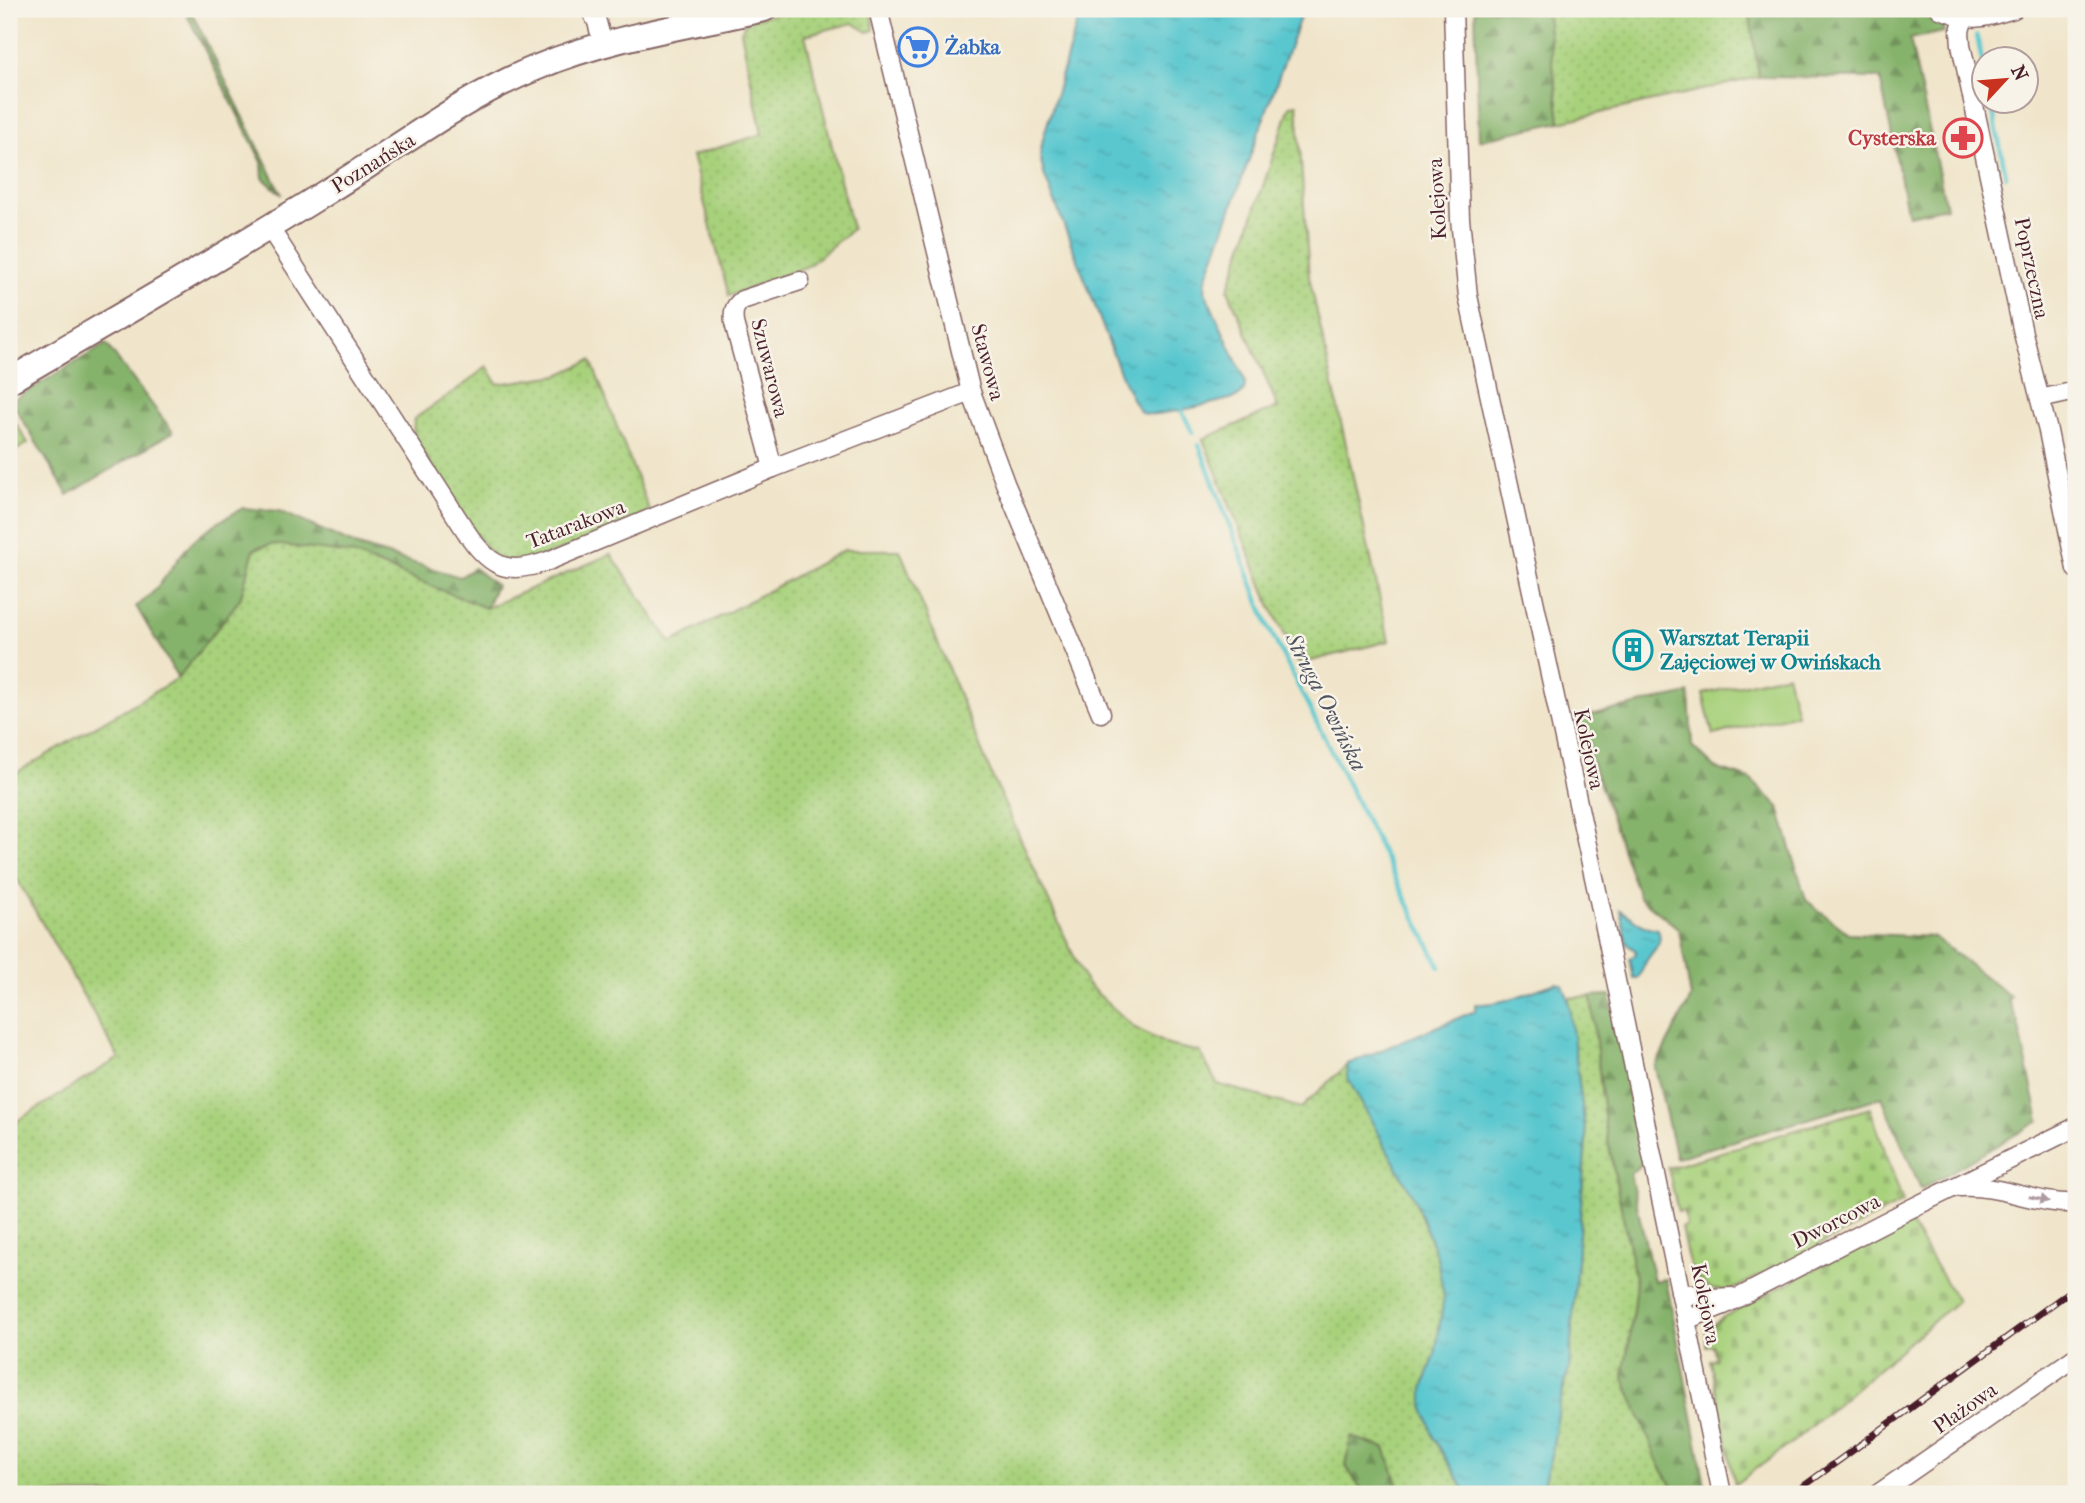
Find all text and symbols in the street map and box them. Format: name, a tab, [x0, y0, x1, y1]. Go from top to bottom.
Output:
supermarket icon: Żabka	[897, 26, 939, 68]
place label: Żabka	[945, 34, 1002, 59]
north arrow	[1969, 46, 2039, 116]
text: N	[2006, 62, 2033, 85]
pharmacy icon: Cysterska	[1942, 117, 1984, 159]
place label: Cysterska	[1848, 126, 1937, 150]
street label: Poznańska	[327, 128, 420, 198]
street label: Kolejowa	[1423, 157, 1451, 241]
street label: Poprzeczna	[2010, 215, 2055, 321]
street label: Szuwarowa	[746, 316, 794, 420]
street label: Stawowa	[966, 321, 1010, 403]
street label: Tatarakowa	[523, 494, 629, 554]
place label: Warsztat Terapii Zajęciowej w Owińskach	[1659, 626, 1881, 675]
water label: Struga Owińska	[1279, 627, 1372, 776]
building icon: Warsztat Terapii Zajęciowej w Owińskach	[1612, 629, 1654, 671]
street label: Kolejowa	[1569, 706, 1609, 792]
street label: Dworcowa	[1788, 1189, 1884, 1253]
one-way arrow	[2028, 1194, 2050, 1205]
street label: Kolejowa	[1686, 1261, 1726, 1347]
street label: Plażowa	[1928, 1377, 2002, 1439]

